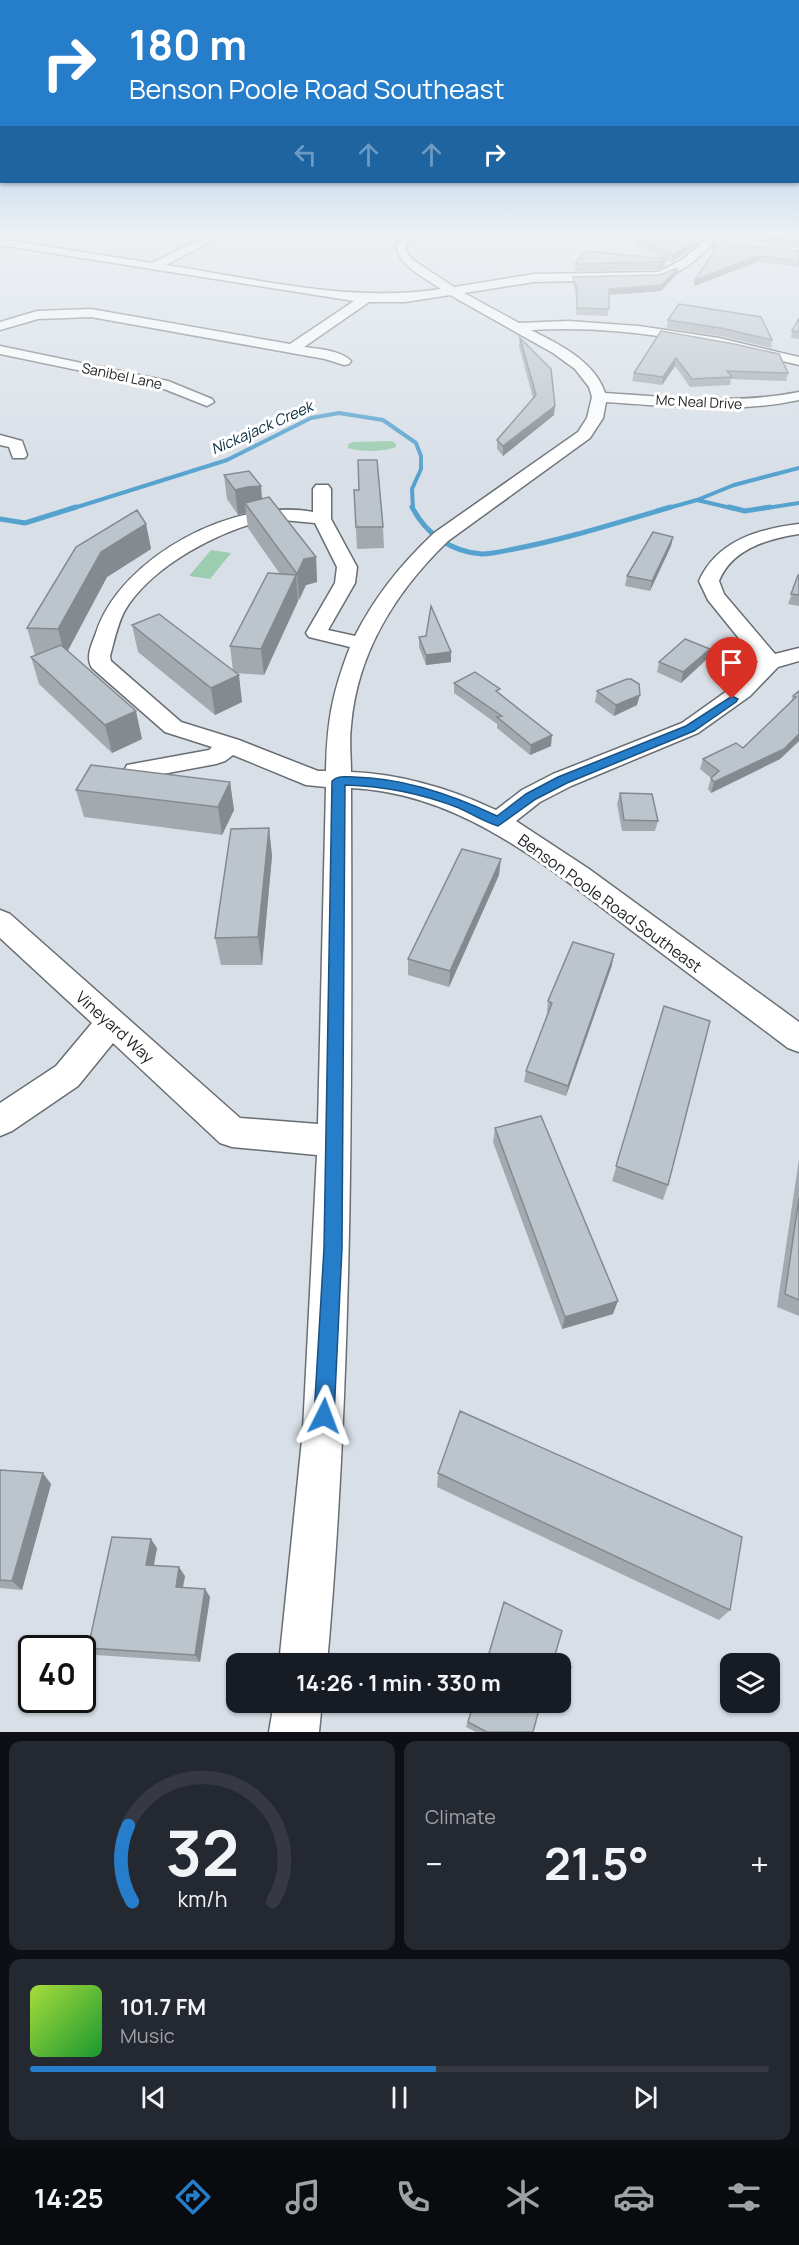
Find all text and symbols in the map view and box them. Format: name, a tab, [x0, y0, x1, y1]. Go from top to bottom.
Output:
text: 180 m	[129, 15, 247, 73]
icon: right	[30, 24, 108, 102]
text: Benson Poole Road Southeast	[129, 70, 505, 107]
icon: left	[289, 138, 322, 171]
icon: ahead	[352, 138, 385, 171]
icon: ahead	[415, 138, 448, 171]
icon: right	[478, 138, 511, 171]
street label: Sanibel Lane	[80, 358, 164, 393]
street label: Mc Neal Drive	[655, 390, 743, 413]
water label: Nickajack Creek	[207, 395, 318, 459]
pin	[706, 637, 757, 699]
icon: arrive	[715, 646, 748, 679]
street label: Benson Poole Road Southeast	[513, 829, 707, 977]
street label: Vineyard Way	[71, 986, 159, 1068]
position arrow	[292, 1384, 356, 1448]
speed limit sign: 40	[18, 1635, 96, 1713]
map controls	[720, 1653, 780, 1713]
button: layers	[720, 1653, 780, 1713]
text: 14:26 · 1 min · 330 m	[296, 1668, 501, 1698]
text: Climate	[425, 1803, 496, 1830]
text: 32	[165, 1809, 239, 1895]
text: 21.5°	[544, 1832, 649, 1894]
text: −	[425, 1841, 443, 1886]
text: +	[750, 1841, 769, 1886]
text: km/h	[177, 1885, 227, 1914]
text: 101.7 FM	[120, 1992, 206, 2022]
text: Music	[120, 2022, 175, 2049]
icon: previous	[137, 2081, 170, 2114]
icon: pause	[383, 2081, 416, 2114]
icon: next	[629, 2081, 662, 2114]
icon: directions	[172, 2176, 214, 2218]
icon: music	[282, 2176, 324, 2218]
icon: phone	[392, 2176, 434, 2218]
icon: climate	[502, 2176, 544, 2218]
icon: car	[613, 2176, 655, 2218]
icon: filters	[723, 2176, 765, 2218]
text: 14:25	[34, 2179, 104, 2216]

